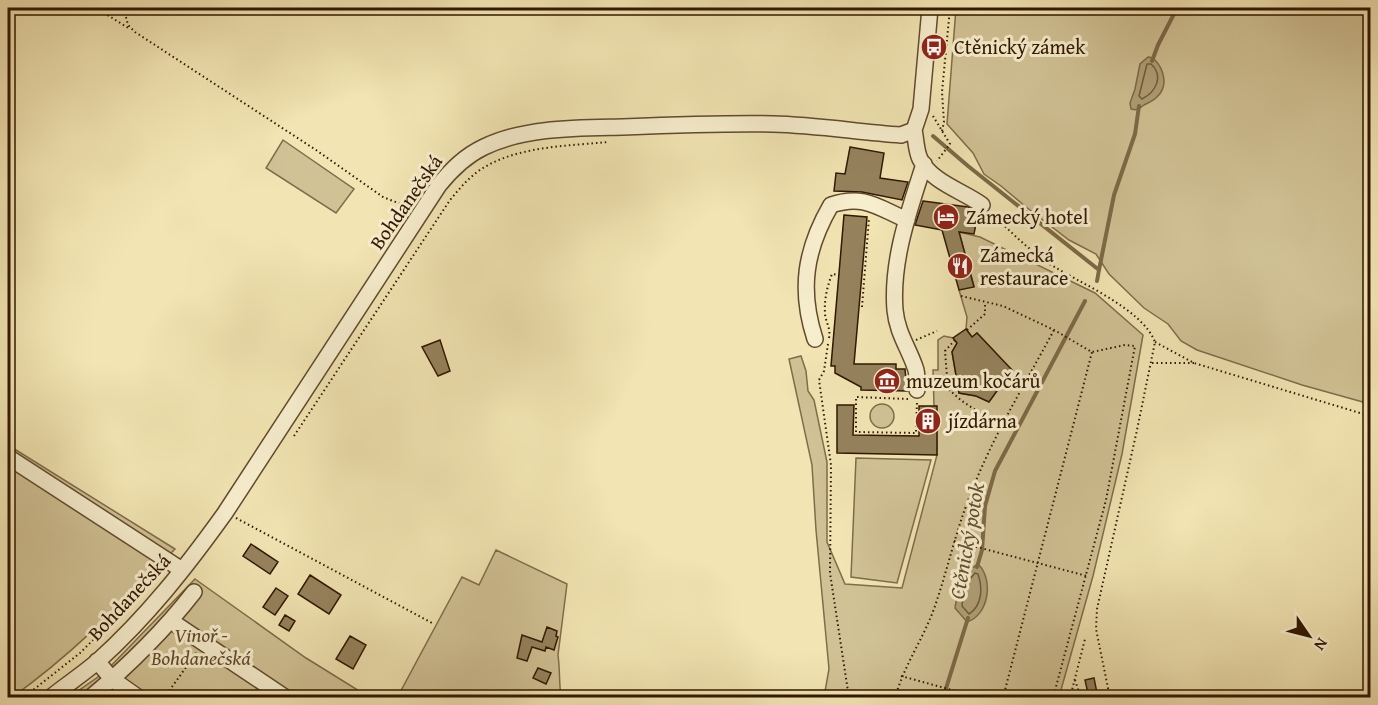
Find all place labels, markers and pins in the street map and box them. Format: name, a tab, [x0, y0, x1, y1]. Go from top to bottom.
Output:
bus stop icon: Ctěnický zámek	[919, 32, 949, 62]
place label: Ctěnický zámek	[954, 32, 1086, 61]
hotel icon: Zámecký hotel	[931, 202, 961, 232]
place label: Zámecký hotel	[966, 202, 1089, 231]
place label: Zámecká restaurace	[980, 240, 1068, 292]
restaurant icon: Zámecká restaurace	[945, 251, 975, 281]
museum icon: muzeum kočárů	[872, 366, 902, 396]
place label: muzeum kočárů	[906, 366, 1040, 395]
building icon: jízdárna	[913, 406, 943, 436]
place label: jízdárna	[945, 406, 1017, 435]

